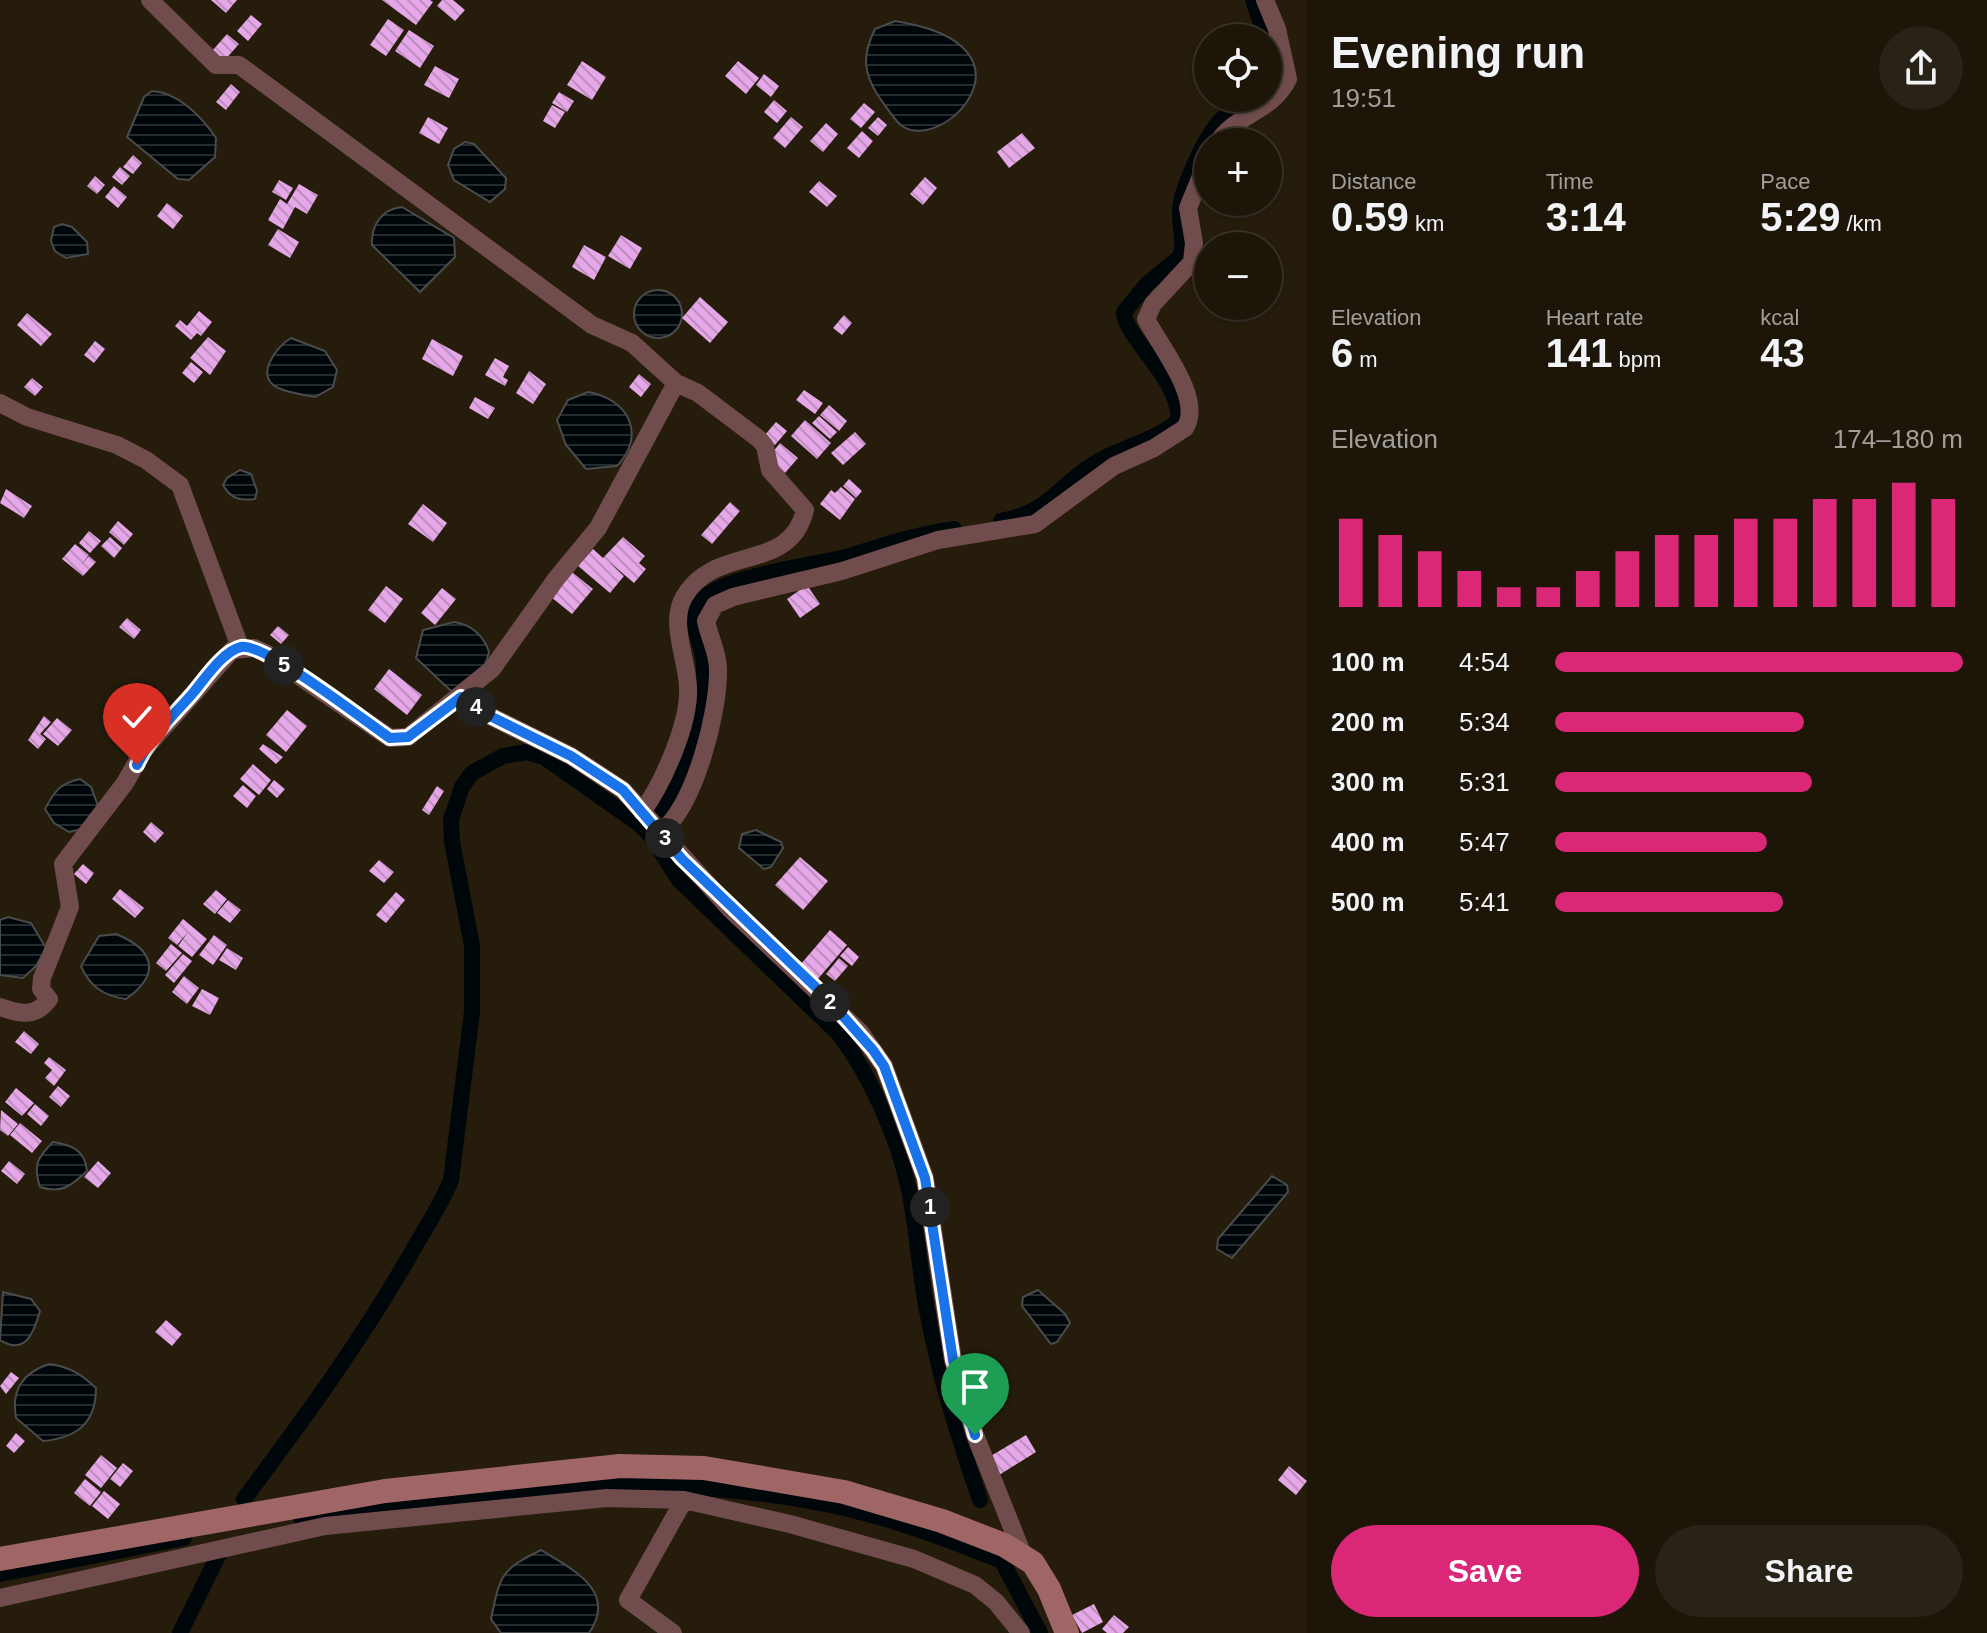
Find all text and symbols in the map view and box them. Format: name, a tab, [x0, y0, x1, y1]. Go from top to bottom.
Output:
map controls	[1194, 24, 1282, 320]
button: locate	[1194, 24, 1282, 112]
button: share	[1879, 26, 1963, 110]
text: Evening run	[1331, 28, 1585, 77]
text: 19:51	[1331, 83, 1396, 113]
button: +	[1194, 128, 1282, 216]
text: Distance	[1331, 169, 1417, 194]
text: Time	[1546, 169, 1594, 194]
text: Pace	[1760, 169, 1810, 194]
text: 0.59	[1331, 195, 1409, 239]
text: 3:14	[1546, 195, 1626, 239]
text: 5:29	[1760, 195, 1840, 239]
text: km	[1409, 211, 1444, 236]
text: /km	[1840, 211, 1882, 236]
button: −	[1194, 232, 1282, 320]
text: Elevation	[1331, 305, 1422, 330]
text: Heart rate	[1546, 305, 1643, 330]
text: kcal	[1760, 305, 1799, 330]
text: 6	[1331, 331, 1353, 375]
text: 141	[1546, 331, 1612, 375]
text: 43	[1760, 331, 1805, 375]
text: m	[1353, 347, 1378, 372]
text: bpm	[1612, 347, 1661, 372]
text: Elevation	[1331, 424, 1438, 454]
text: 174–180 m	[1833, 424, 1963, 454]
pin: 5	[264, 645, 304, 685]
text: 100 m	[1331, 647, 1405, 677]
text: 4:54	[1459, 647, 1510, 677]
text: 5	[278, 652, 290, 677]
pin	[103, 683, 171, 765]
pin: 4	[456, 687, 496, 727]
text: 4	[470, 694, 482, 719]
icon: check	[115, 695, 159, 739]
text: 200 m	[1331, 707, 1405, 737]
text: 5:34	[1459, 707, 1510, 737]
text: 300 m	[1331, 767, 1405, 797]
text: 5:31	[1459, 767, 1510, 797]
pin: 3	[645, 818, 685, 858]
text: 3	[659, 825, 671, 850]
text: 400 m	[1331, 827, 1405, 857]
text: 5:47	[1459, 827, 1510, 857]
text: 500 m	[1331, 887, 1405, 917]
text: 5:41	[1459, 887, 1510, 917]
pin: 2	[810, 982, 850, 1022]
text: 2	[824, 989, 836, 1014]
pin: 1	[910, 1187, 950, 1227]
text: 1	[924, 1194, 936, 1219]
pin	[941, 1353, 1009, 1435]
icon: arrive	[953, 1365, 997, 1409]
button: Save	[1331, 1525, 1639, 1617]
button: Share	[1655, 1525, 1963, 1617]

